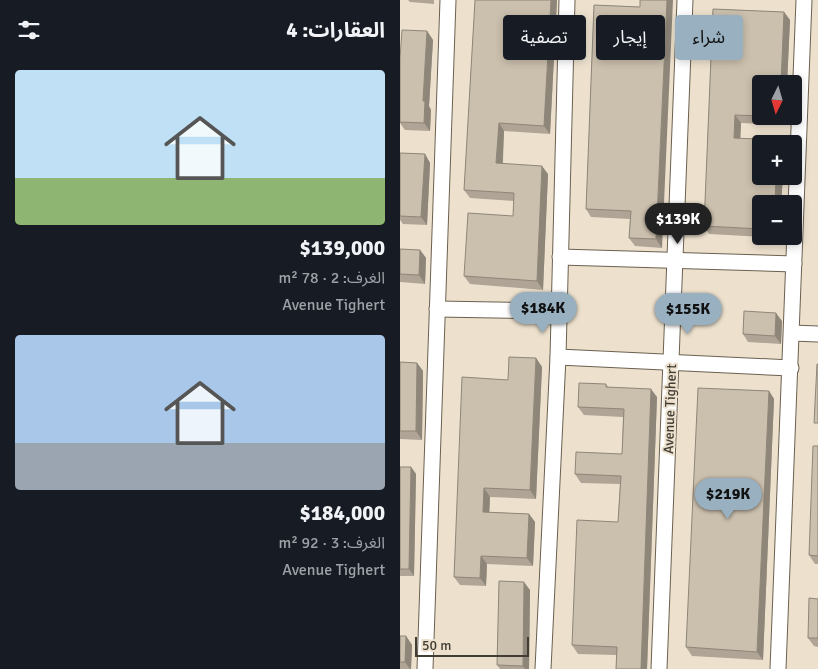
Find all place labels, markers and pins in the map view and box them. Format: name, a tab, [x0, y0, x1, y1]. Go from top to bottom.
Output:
pin: $139K	[643, 202, 713, 245]
pin: $184K	[508, 292, 578, 334]
pin: $155K	[653, 292, 723, 335]
pin: $219K	[693, 478, 763, 520]

